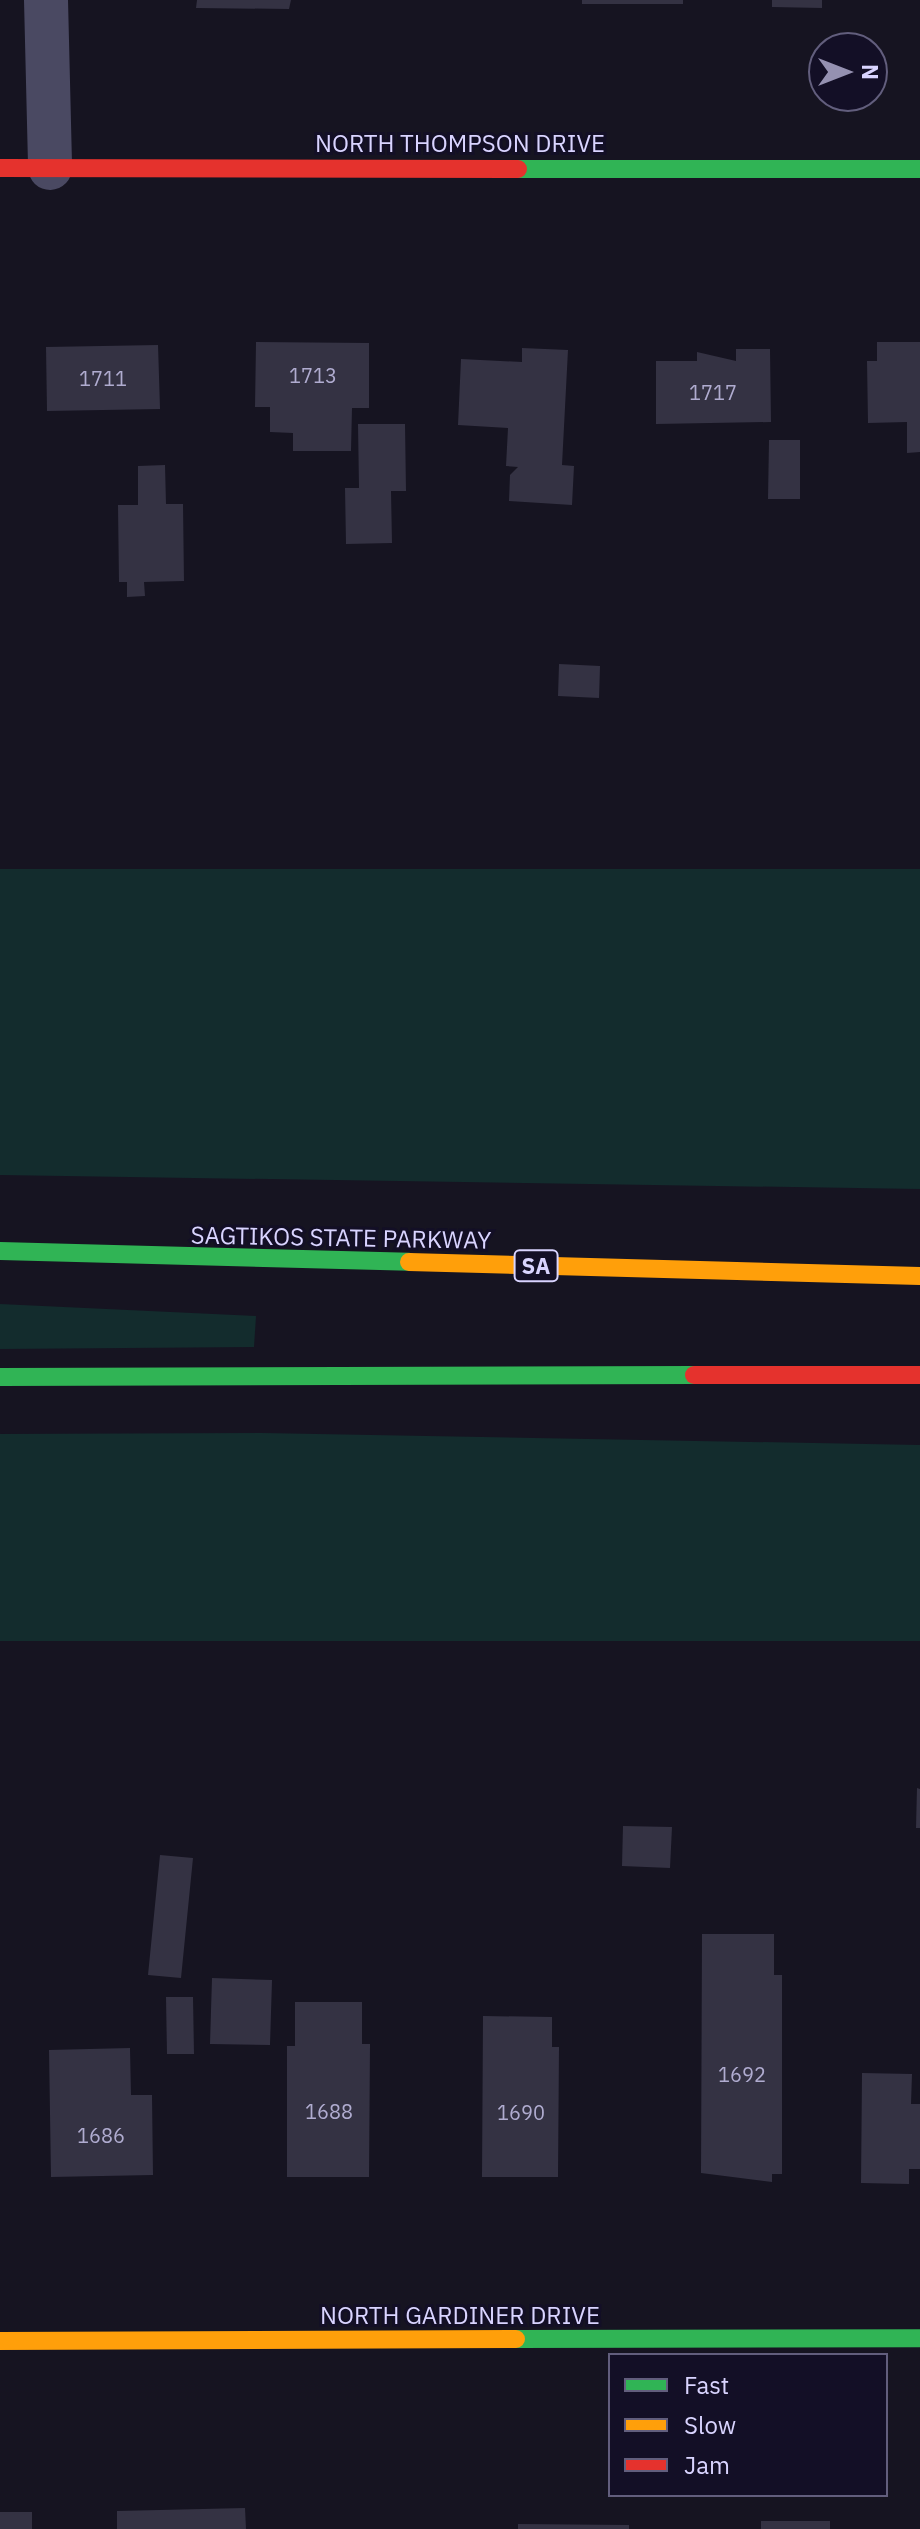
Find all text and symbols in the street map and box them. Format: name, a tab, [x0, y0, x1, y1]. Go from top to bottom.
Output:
north arrow	[808, 32, 888, 112]
text: N	[856, 64, 885, 80]
street label: NORTH THOMPSON DRIVE	[315, 130, 605, 158]
house number: 1713	[289, 363, 337, 387]
house number: 1711	[79, 366, 127, 390]
house number: 1717	[689, 380, 737, 404]
street label: SAGTIKOS STATE PARKWAY	[190, 1221, 492, 1255]
road number: SA	[512, 1248, 560, 1284]
house number: 1692	[718, 2062, 766, 2086]
house number: 1688	[305, 2099, 353, 2123]
house number: 1690	[497, 2100, 545, 2124]
house number: 1686	[77, 2123, 125, 2147]
street label: NORTH GARDINER DRIVE	[320, 2302, 600, 2330]
legend	[608, 2353, 888, 2497]
text: Fast	[684, 2369, 729, 2401]
text: Slow	[684, 2409, 736, 2441]
text: Jam	[684, 2449, 730, 2481]

